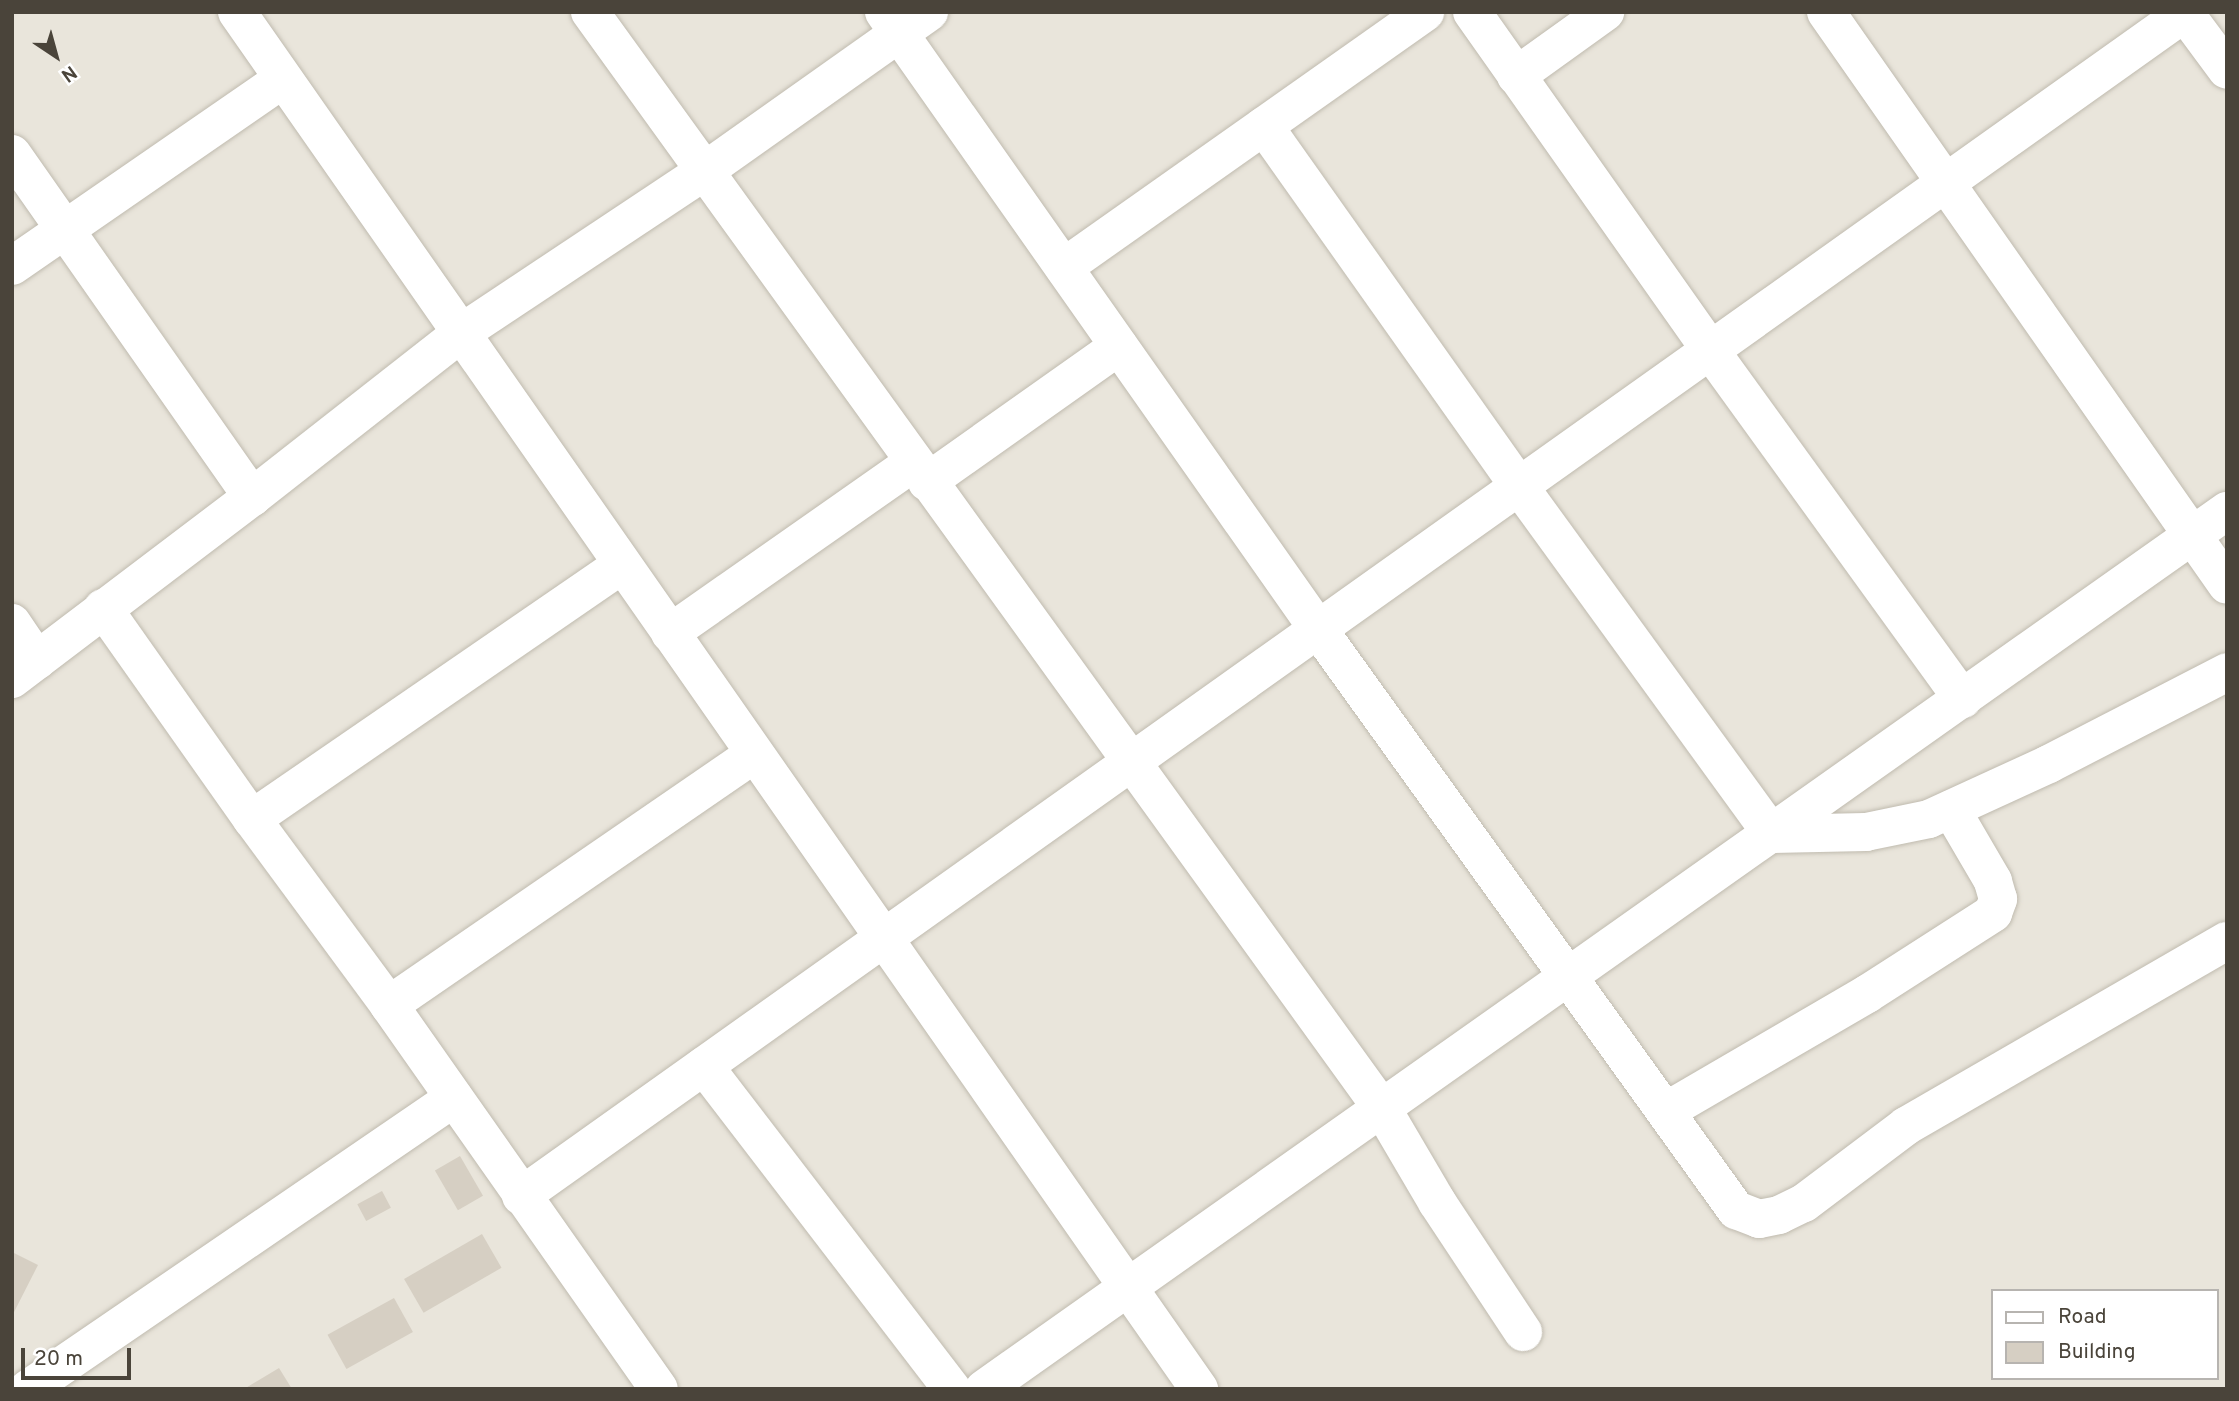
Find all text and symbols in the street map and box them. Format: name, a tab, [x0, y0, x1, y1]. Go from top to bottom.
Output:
north arrow	[21, 21, 91, 91]
text: N	[56, 59, 81, 87]
legend	[1990, 1289, 2218, 1380]
text: Road	[2058, 1304, 2107, 1331]
scale bar	[24, 1334, 135, 1378]
text: Building	[2058, 1339, 2136, 1366]
text: 20 m	[34, 1346, 83, 1373]

